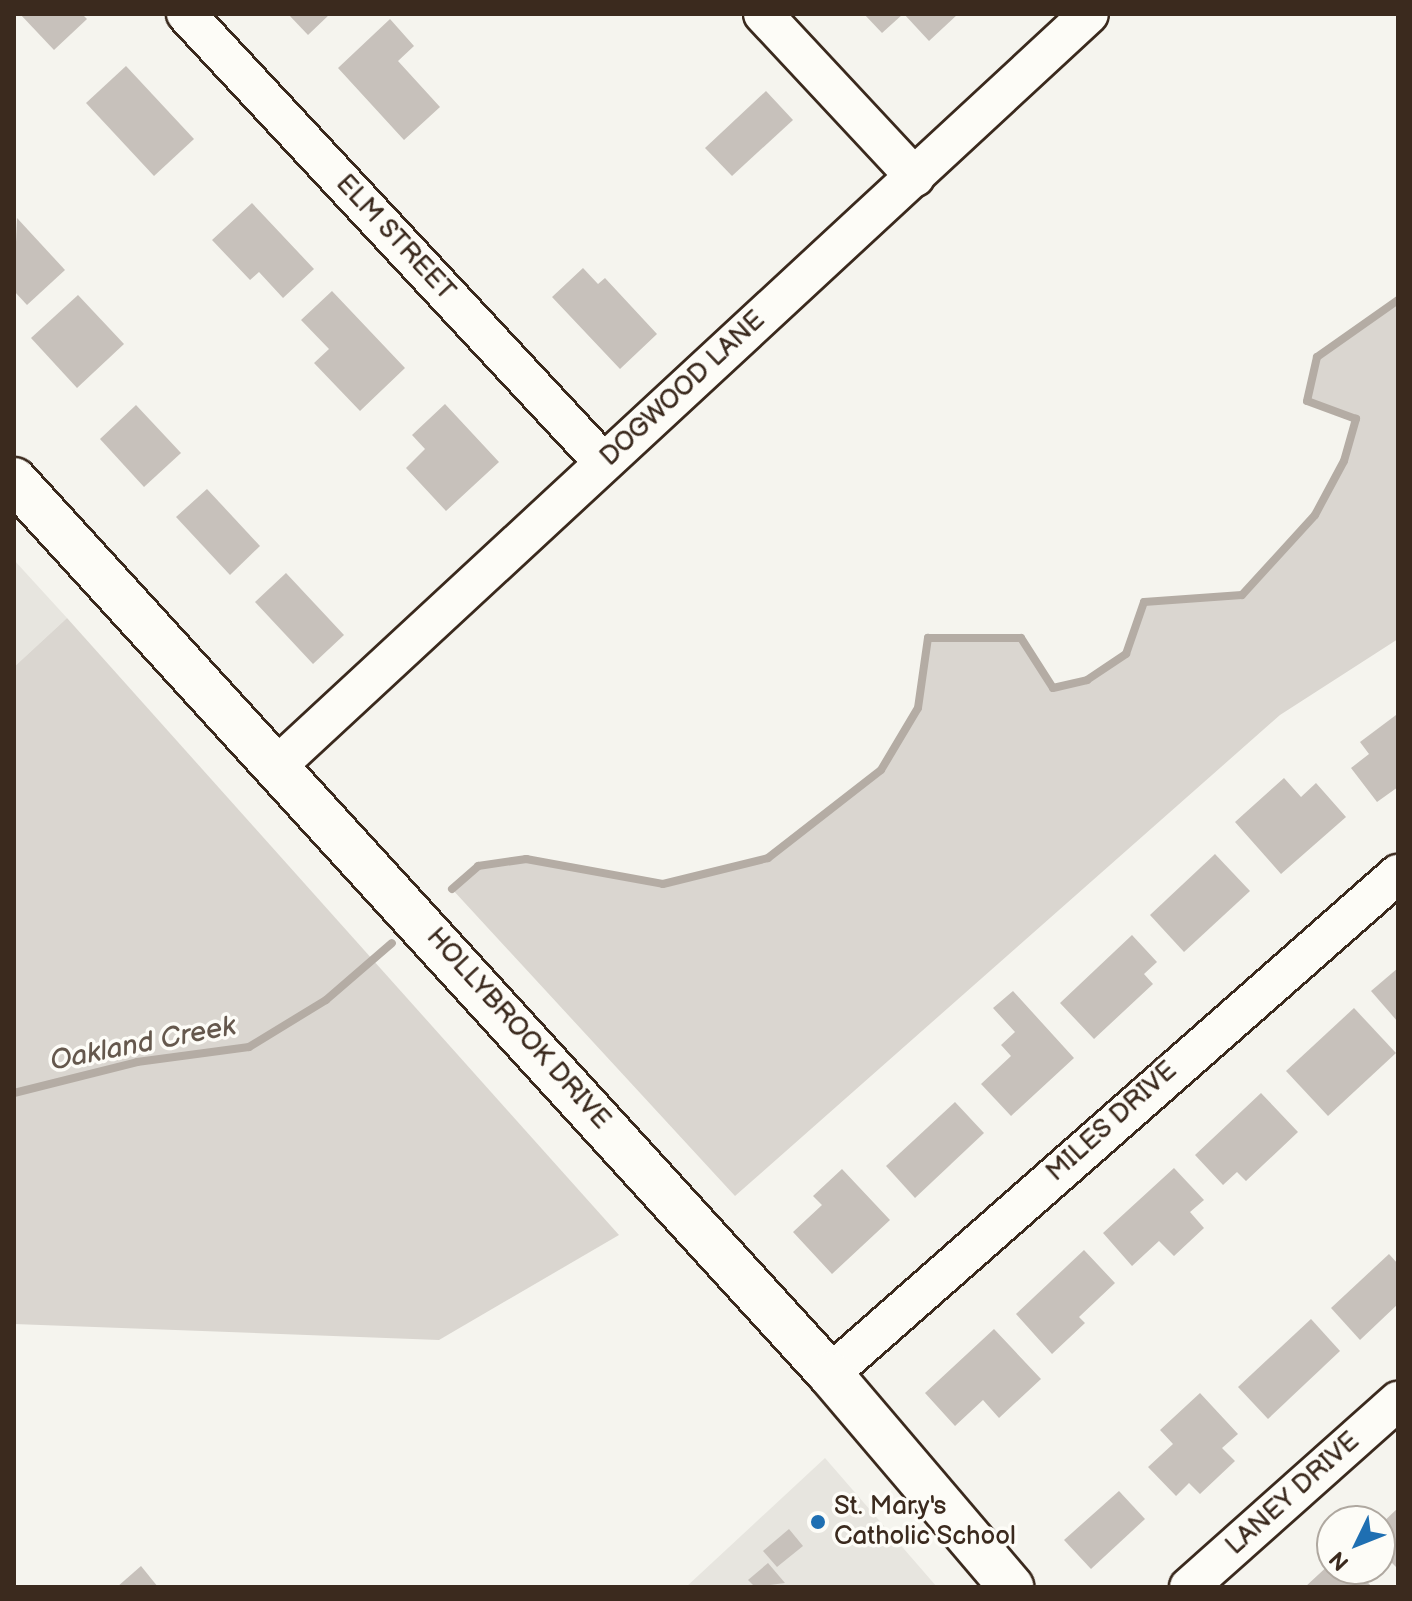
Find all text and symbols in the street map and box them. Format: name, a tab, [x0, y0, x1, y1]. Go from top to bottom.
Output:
street label: ELM STREET	[329, 169, 461, 307]
street label: DOGWOOD LANE	[594, 305, 772, 473]
street label: HOLLYBROOK DRIVE	[420, 922, 616, 1136]
water label: Oakland Creek	[47, 1010, 239, 1078]
street label: MILES DRIVE	[1041, 1056, 1183, 1188]
street label: LANEY DRIVE	[1220, 1426, 1366, 1562]
place label: St. Mary's Catholic School	[834, 1491, 1016, 1552]
north arrow	[1316, 1505, 1396, 1585]
marker: St. Mary's Catholic School	[809, 1513, 827, 1531]

